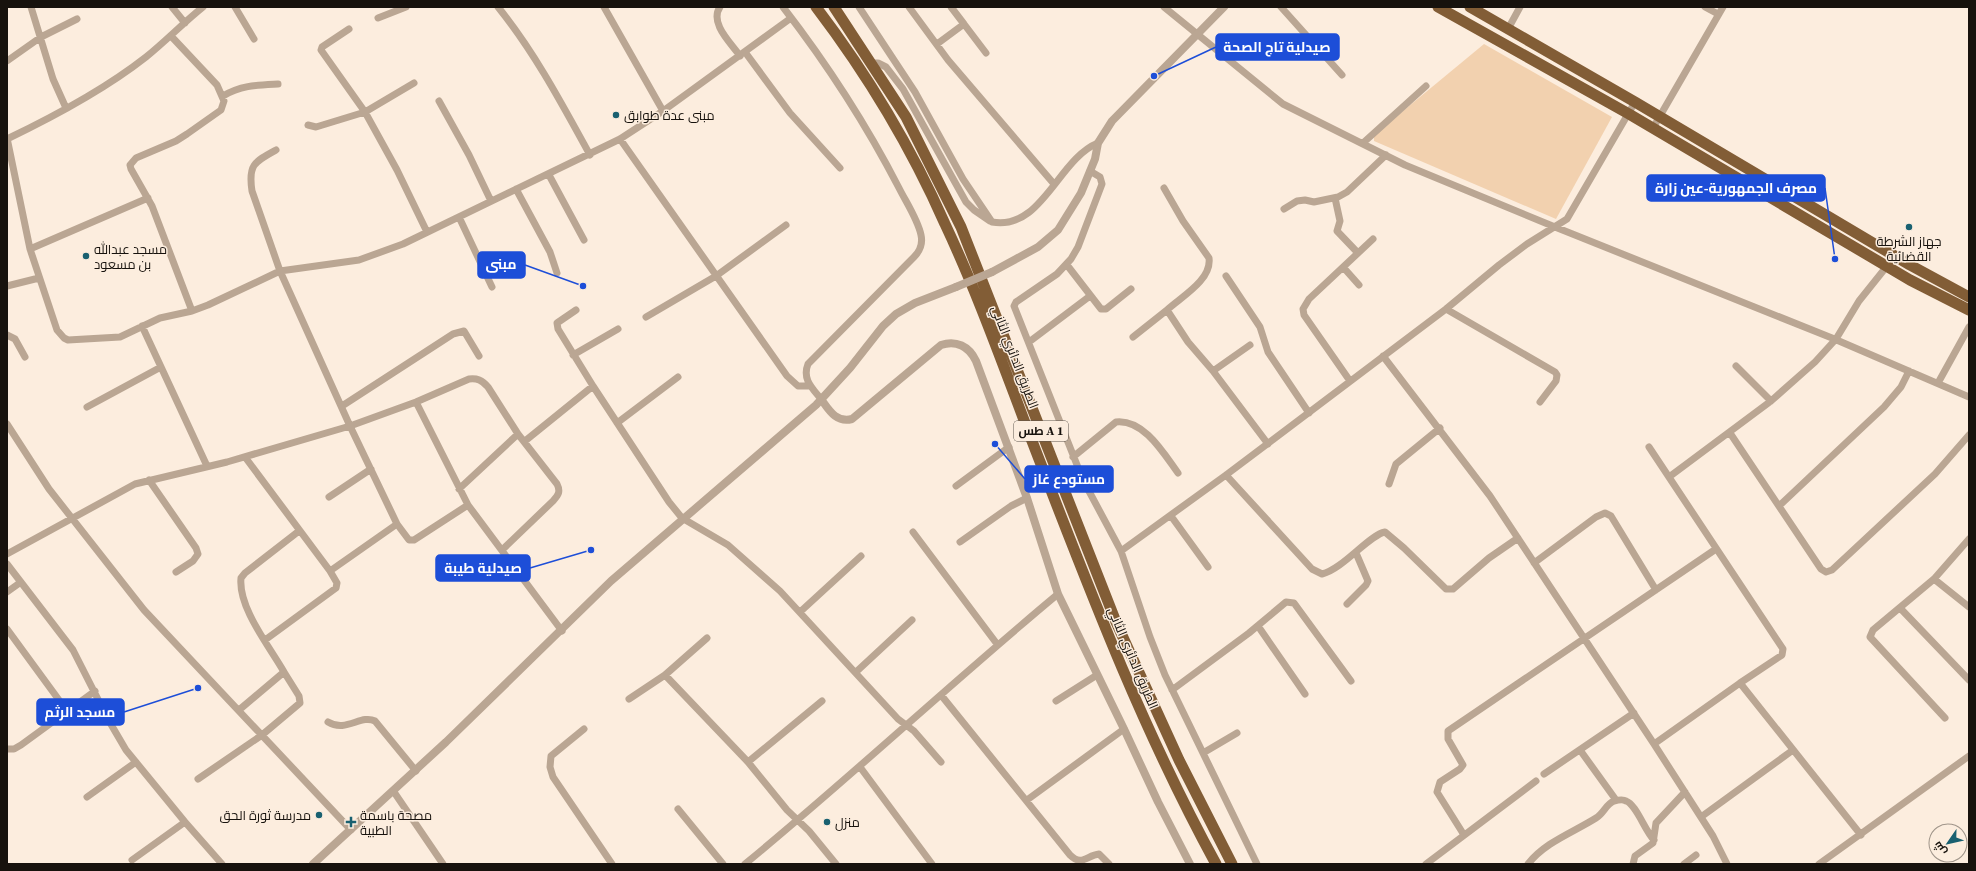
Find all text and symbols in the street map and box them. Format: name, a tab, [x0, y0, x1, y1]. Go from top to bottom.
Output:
callout: صيدلية تاج الصحة	[1216, 34, 1339, 60]
text: صيدلية تاج الصحة	[1223, 37, 1331, 57]
place label: مبنى عدة طوابق	[624, 107, 715, 124]
marker: مبنى عدة طوابق	[611, 110, 621, 120]
callout: مصرف الجمهورية-عين زارة	[1647, 175, 1825, 201]
text: مصرف الجمهورية-عين زارة	[1655, 178, 1817, 198]
marker: جهاز الشرطة القضائية	[1904, 222, 1914, 232]
place label: جهاز الشرطة القضائية	[1876, 233, 1942, 265]
place label: مسجد عبدالله بن مسعود	[94, 241, 167, 273]
marker: مسجد عبدالله بن مسعود	[81, 251, 91, 261]
callout: مبنى	[478, 252, 525, 278]
text: مبنى	[485, 254, 517, 274]
street label: الطريق الدائري الثاني	[986, 303, 1042, 412]
road number: طس A 1	[1014, 421, 1068, 441]
callout: مستودع غاز	[1025, 466, 1113, 492]
text: مستودع غاز	[1032, 469, 1105, 489]
callout: صيدلية طيبة	[436, 555, 530, 581]
text: صيدلية طيبة	[444, 558, 522, 578]
street label: الطريق الدائري الثاني	[1102, 604, 1162, 712]
callout: مسجد الرثم	[37, 699, 124, 725]
text: مسجد الرثم	[45, 702, 115, 722]
place label: مدرسة ثورة الحق	[219, 807, 311, 824]
place label: مصحة باسمة الطبية	[360, 807, 432, 839]
marker: مدرسة ثورة الحق	[314, 810, 324, 820]
place label: منزل	[835, 814, 860, 831]
marker: مصحة باسمة الطبية	[345, 816, 357, 828]
marker: منزل	[822, 817, 832, 827]
north arrow	[1928, 823, 1968, 863]
text: ش	[1930, 838, 1950, 858]

